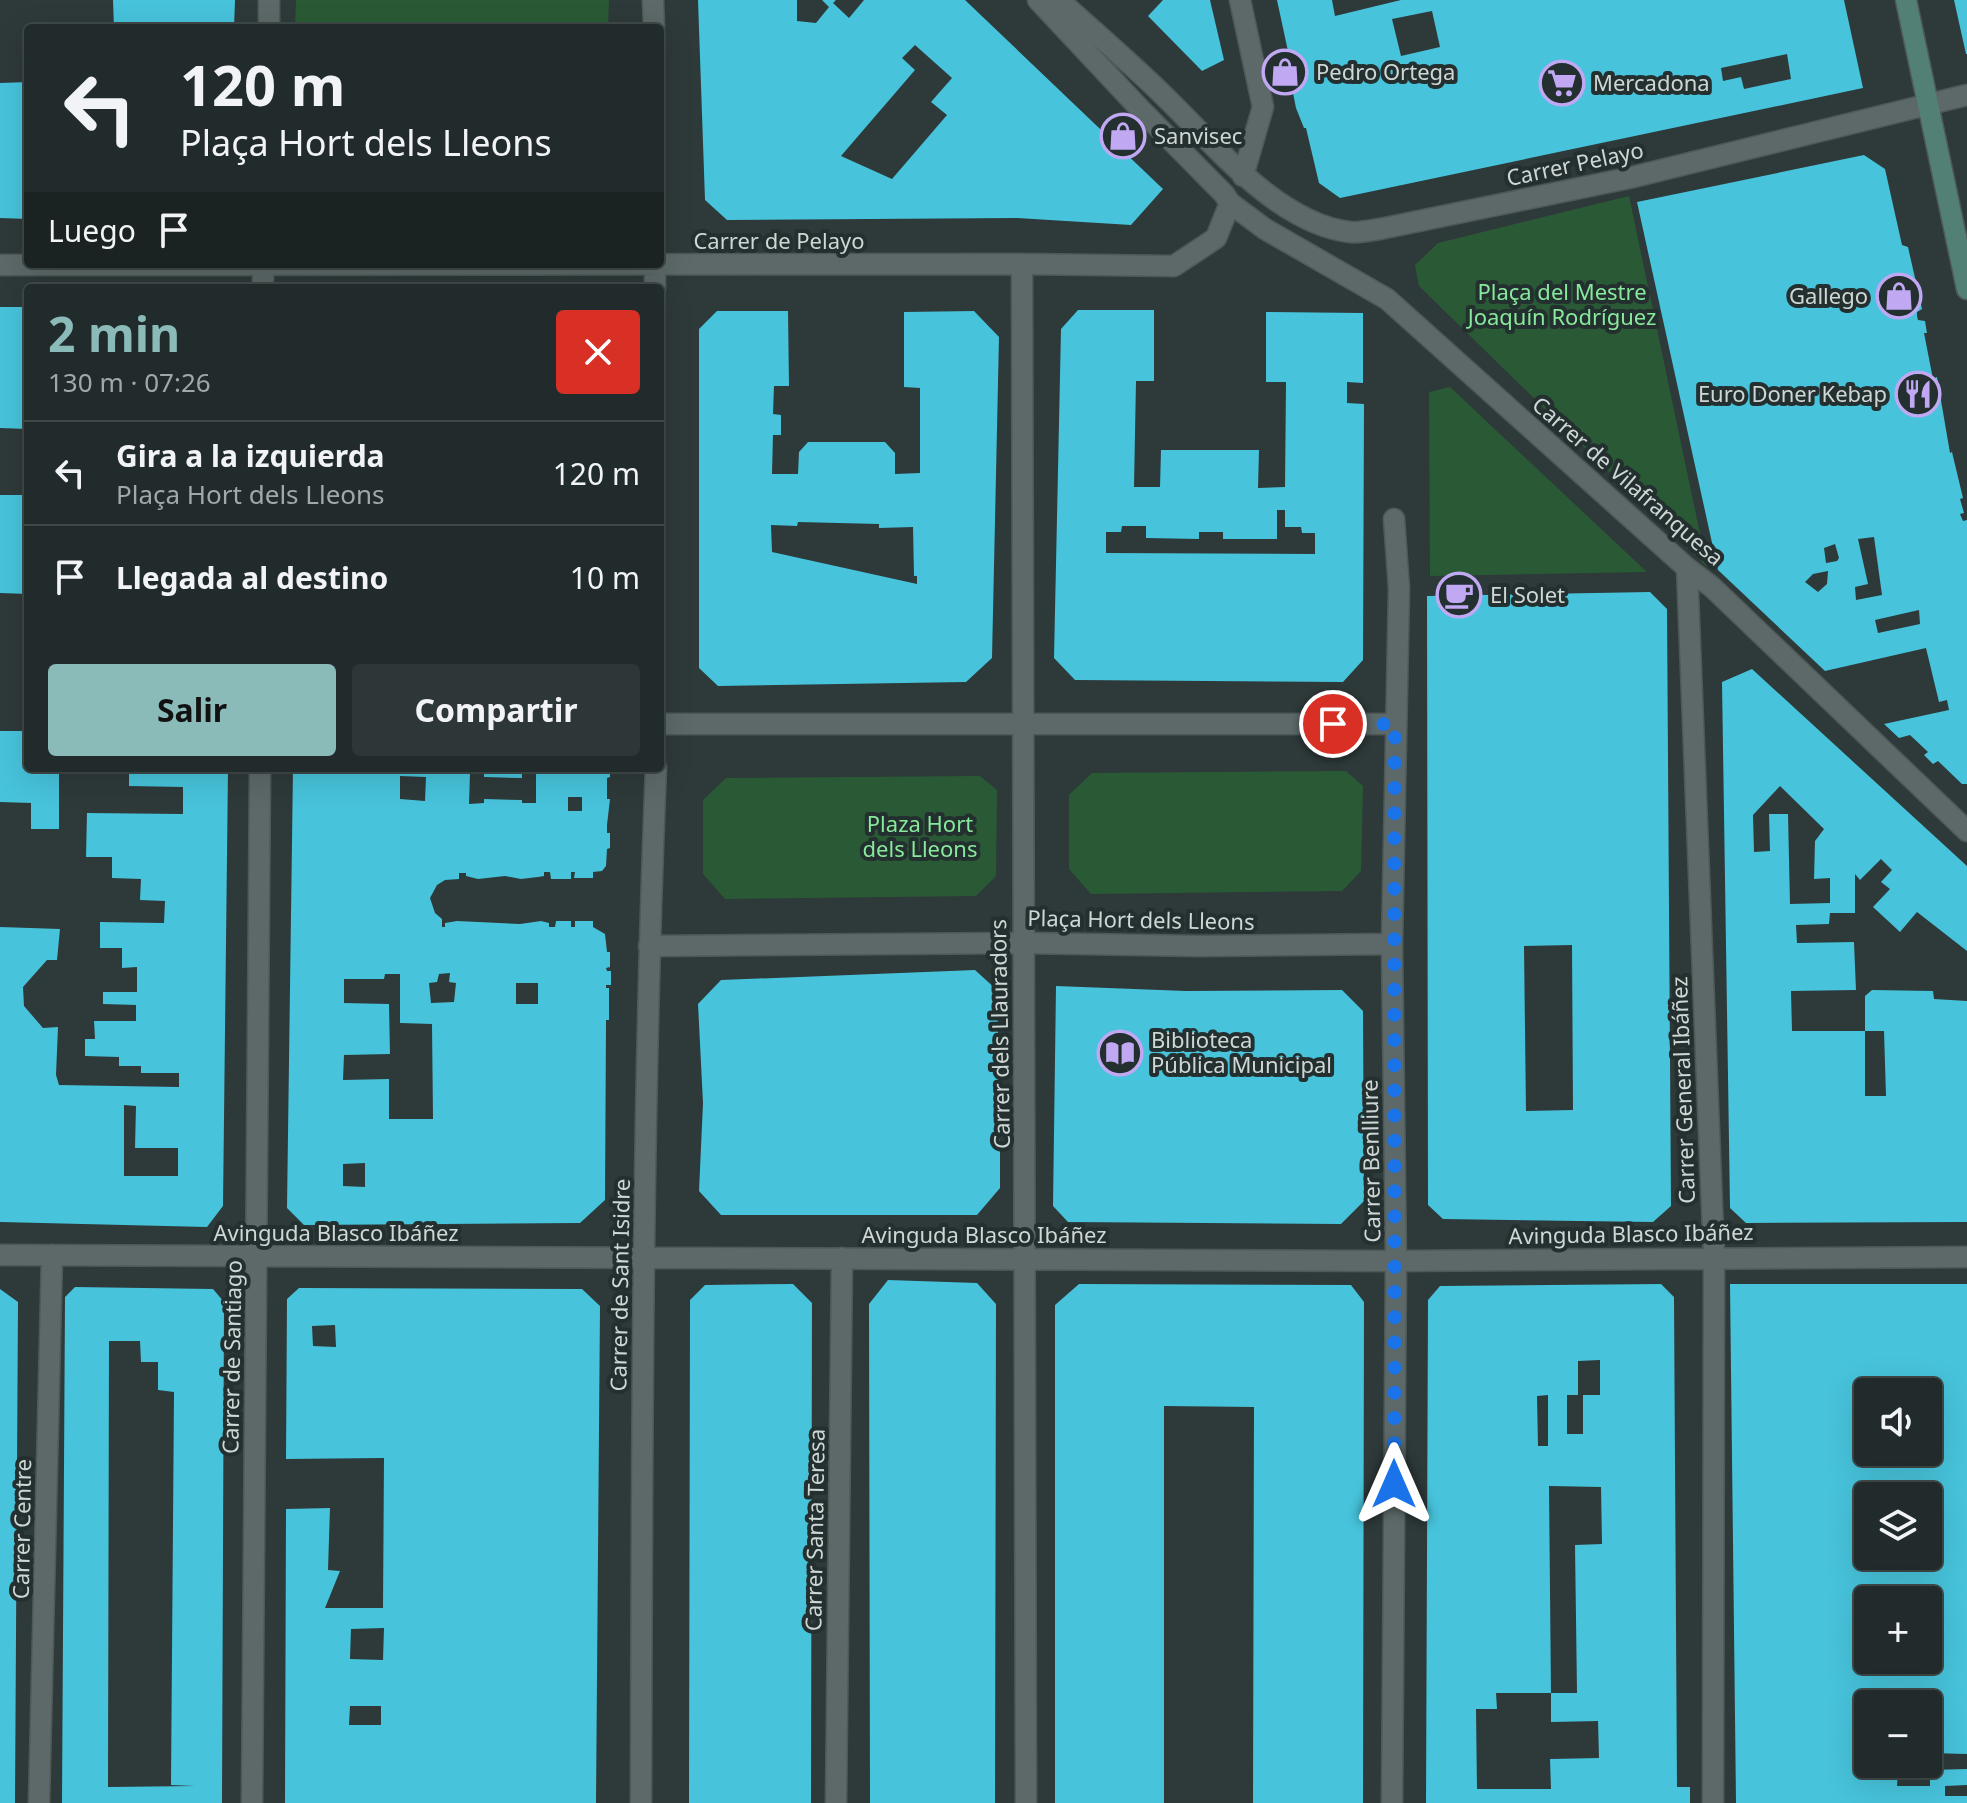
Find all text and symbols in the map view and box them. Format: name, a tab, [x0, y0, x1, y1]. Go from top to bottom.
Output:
text: 120 m	[180, 46, 345, 122]
shop icon: Pedro Ortega	[1261, 48, 1309, 96]
icon: left	[48, 56, 152, 160]
place label: Pedro Ortega	[1316, 56, 1455, 86]
supermarket icon: Mercadona	[1538, 59, 1586, 107]
place label: Mercadona	[1593, 67, 1710, 97]
shop icon: Sanvisec	[1099, 112, 1147, 160]
text: Plaça Hort dels Lleons	[180, 118, 552, 167]
place label: Sanvisec	[1154, 120, 1242, 150]
street label: Carrer Pelayo	[1503, 134, 1646, 192]
icon: arrive	[152, 208, 196, 252]
text: Luego	[48, 210, 136, 251]
street label: Carrer de Pelayo	[693, 225, 865, 255]
shop icon: Gallego	[1875, 272, 1923, 320]
park label: Plaça del Mestre Joaquín Rodríguez	[1466, 276, 1656, 331]
place label: Gallego	[1789, 280, 1868, 310]
text: 2 min	[48, 301, 180, 366]
button: close	[556, 310, 640, 394]
text: 130 m · 07:26	[48, 364, 211, 400]
restaurant icon: Euro Doner Kebap	[1894, 370, 1942, 418]
place label: Euro Doner Kebap	[1698, 378, 1887, 408]
street label: Carrer de Vilafranquesa	[1527, 389, 1731, 572]
text: Gira a la izquierda	[116, 435, 385, 476]
icon: left	[48, 451, 92, 495]
text: 120 m	[553, 453, 640, 494]
text: Plaça Hort dels Lleons	[116, 476, 385, 512]
icon: arrive	[48, 555, 92, 599]
text: Llegada al destino	[116, 557, 388, 598]
text: 10 m	[570, 557, 640, 598]
cafe icon: El Solet	[1435, 571, 1483, 619]
place label: El Solet	[1490, 579, 1565, 609]
button: Salir	[48, 664, 336, 756]
button: Compartir	[352, 664, 640, 756]
pin	[1299, 690, 1367, 758]
icon: arrive	[1311, 702, 1355, 746]
park label: Plaza Hort dels Lleons	[863, 808, 977, 863]
street label: Plaça Hort dels Lleons	[1027, 902, 1255, 936]
street label: Carrer dels Llauradors	[982, 919, 1016, 1149]
street label: Carrer General Ibáñez	[1663, 976, 1701, 1204]
place label: Biblioteca Pública Municipal	[1151, 1024, 1332, 1079]
library icon: Biblioteca Pública Municipal	[1096, 1029, 1144, 1077]
street label: Carrer Benlliure	[1354, 1079, 1386, 1243]
street label: Carrer de Sant Isidre	[602, 1178, 636, 1392]
street label: Avinguda Blasco Ibáñez	[1508, 1216, 1754, 1250]
street label: Avinguda Blasco Ibáñez	[213, 1217, 459, 1247]
street label: Avinguda Blasco Ibáñez	[861, 1219, 1107, 1249]
street label: Carrer de Santiago	[214, 1260, 248, 1454]
map controls	[1854, 1378, 1942, 1778]
button: sound	[1854, 1378, 1942, 1466]
street label: Carrer Santa Teresa	[797, 1429, 831, 1631]
position arrow	[1352, 1442, 1436, 1526]
street label: Carrer Centre	[5, 1459, 37, 1599]
button: layers	[1854, 1482, 1942, 1570]
button: +	[1854, 1586, 1942, 1674]
button: −	[1854, 1690, 1942, 1778]

